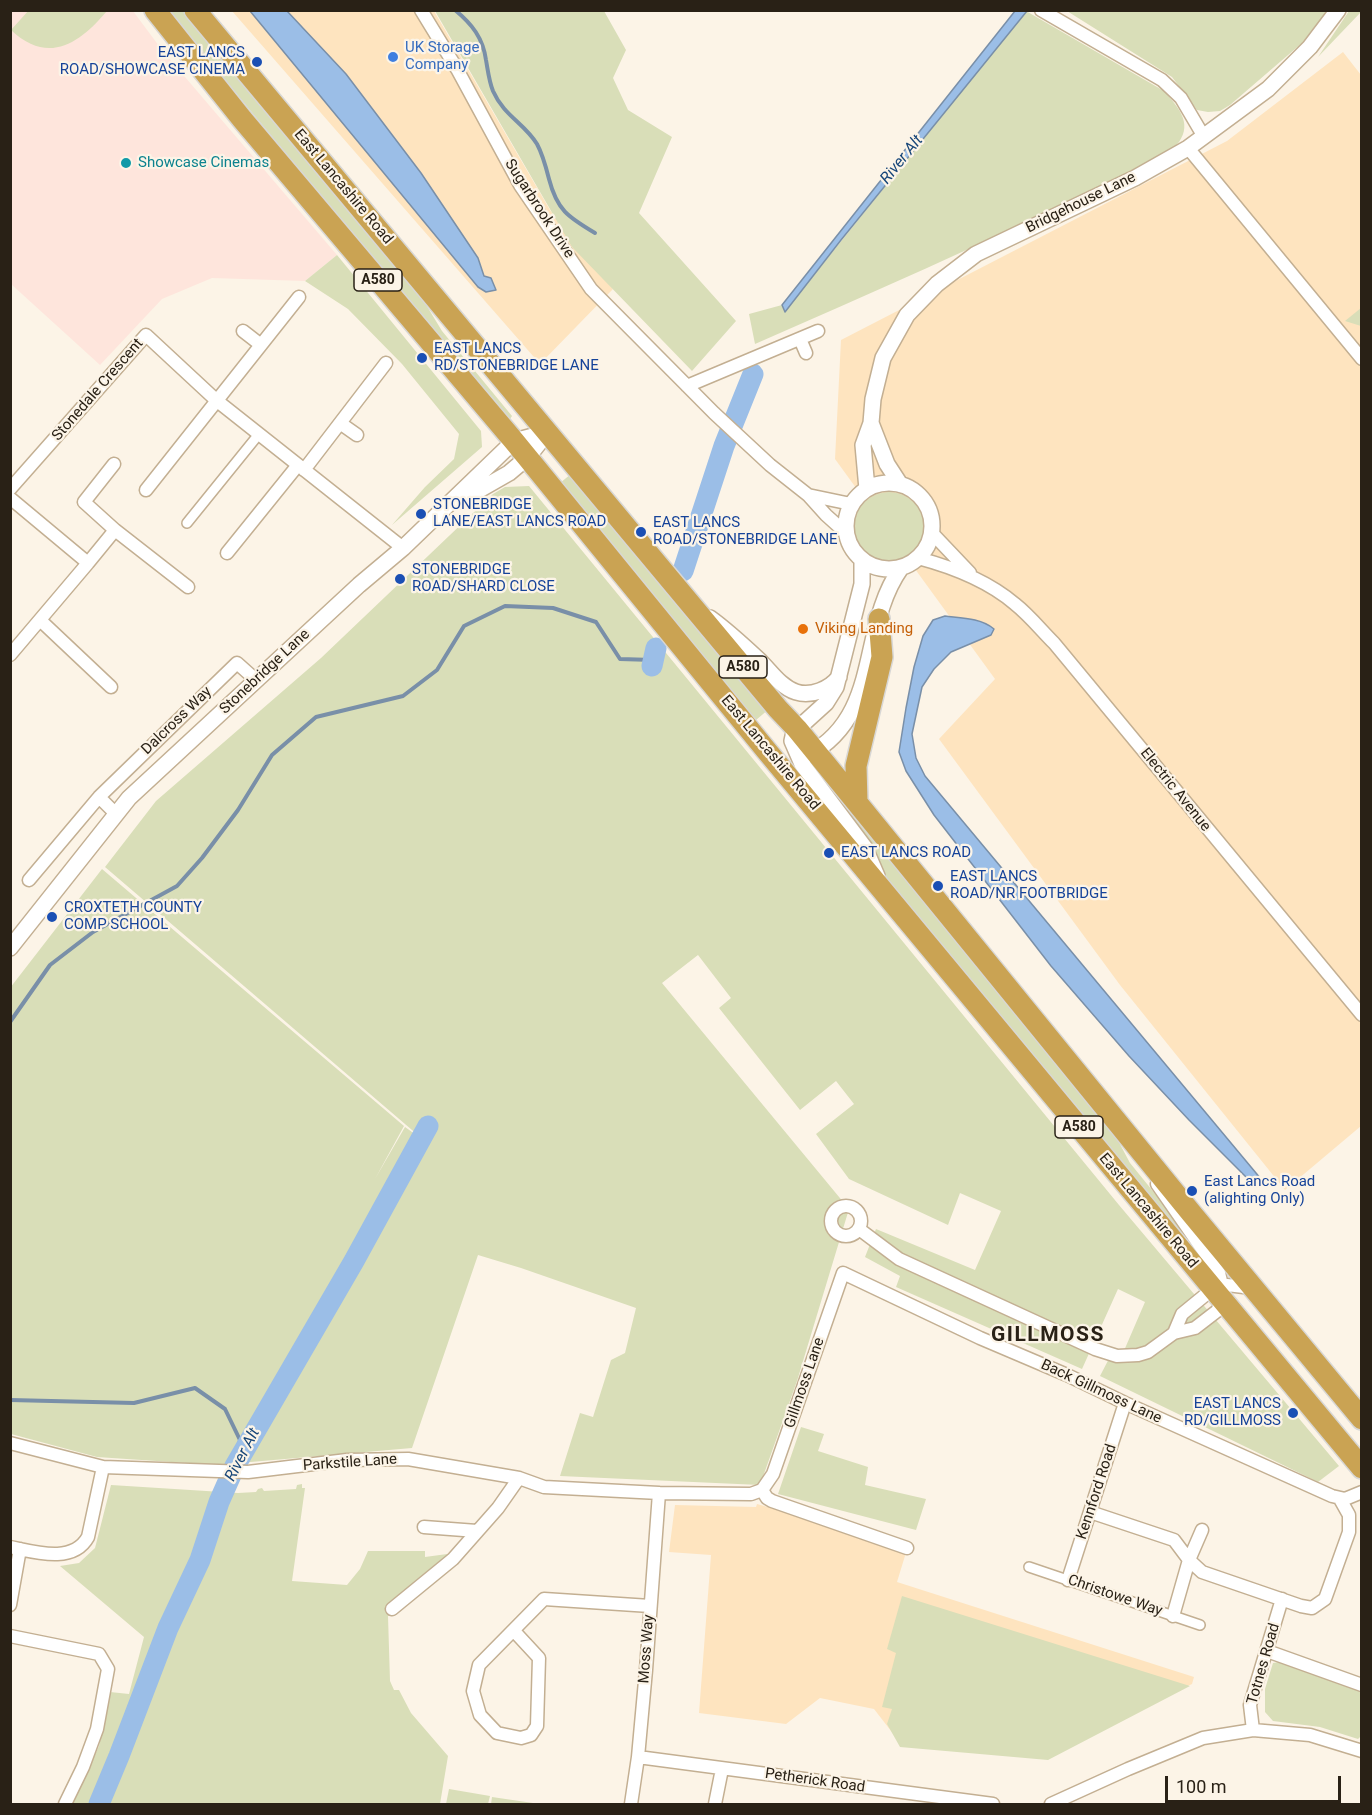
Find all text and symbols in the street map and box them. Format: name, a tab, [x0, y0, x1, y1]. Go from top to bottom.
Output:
place label: UK Storage Company	[405, 39, 479, 74]
place label: EAST LANCS ROAD/SHOWCASE CINEMA	[60, 44, 245, 79]
marker: UK Storage Company	[386, 50, 400, 64]
marker: EAST LANCS ROAD/SHOWCASE CINEMA	[250, 55, 264, 69]
street label: East Lancashire Road	[290, 126, 396, 248]
water label: River Alt	[877, 132, 927, 188]
place label: Showcase Cinemas	[138, 154, 269, 172]
marker: Showcase Cinemas	[119, 156, 133, 170]
street label: Sugarbrook Drive	[500, 156, 578, 262]
street label: Bridgehouse Lane	[1023, 169, 1139, 237]
road number: A580	[354, 269, 402, 291]
street label: Stonedale Crescent	[49, 335, 147, 445]
place label: EAST LANCS RD/STONEBRIDGE LANE	[434, 340, 599, 375]
marker: EAST LANCS RD/STONEBRIDGE LANE	[415, 351, 429, 365]
place label: STONEBRIDGE LANE/EAST LANCS ROAD	[433, 496, 606, 531]
marker: STONEBRIDGE LANE/EAST LANCS ROAD	[414, 507, 428, 521]
place label: EAST LANCS ROAD/STONEBRIDGE LANE	[653, 514, 838, 549]
marker: EAST LANCS ROAD/STONEBRIDGE LANE	[634, 525, 648, 539]
place label: STONEBRIDGE ROAD/SHARD CLOSE	[412, 561, 555, 596]
marker: STONEBRIDGE ROAD/SHARD CLOSE	[393, 572, 407, 586]
place label: Viking Landing	[815, 620, 913, 638]
marker: Viking Landing	[796, 622, 810, 636]
street label: Stonebridge Lane	[216, 626, 314, 718]
road number: A580	[719, 656, 767, 678]
street label: Dalcross Way	[138, 683, 216, 759]
street label: East Lancashire Road	[717, 692, 823, 814]
street label: Electric Avenue	[1136, 745, 1214, 835]
place label: EAST LANCS ROAD	[841, 844, 971, 862]
marker: EAST LANCS ROAD	[822, 846, 836, 860]
place label: EAST LANCS ROAD/NR FOOTBRIDGE	[950, 868, 1108, 903]
marker: EAST LANCS ROAD/NR FOOTBRIDGE	[931, 879, 945, 893]
place label: CROXTETH COUNTY COMP SCHOOL	[64, 899, 202, 934]
marker: CROXTETH COUNTY COMP SCHOOL	[45, 910, 59, 924]
road number: A580	[1055, 1116, 1103, 1138]
street label: East Lancashire Road	[1095, 1150, 1201, 1272]
place label: East Lancs Road (alighting Only)	[1204, 1173, 1315, 1208]
marker: East Lancs Road (alighting Only)	[1185, 1184, 1199, 1198]
district label: GILLMOSS	[991, 1323, 1105, 1349]
street label: Gillmoss Lane	[781, 1335, 829, 1431]
street label: Back Gillmoss Lane	[1038, 1356, 1164, 1428]
place label: EAST LANCS RD/GILLMOSS	[1184, 1395, 1281, 1430]
marker: EAST LANCS RD/GILLMOSS	[1286, 1406, 1300, 1420]
water label: River Alt	[221, 1425, 265, 1485]
street label: Kennford Road	[1073, 1442, 1121, 1542]
street label: Parkstile Lane	[302, 1451, 398, 1475]
street label: Christowe Way	[1065, 1571, 1165, 1621]
street label: Moss Way	[636, 1614, 658, 1684]
street label: Totnes Road	[1244, 1621, 1284, 1707]
scale bar	[1168, 1764, 1344, 1802]
street label: Petherick Road	[764, 1765, 866, 1797]
text: 100 m	[1176, 1776, 1227, 1797]

